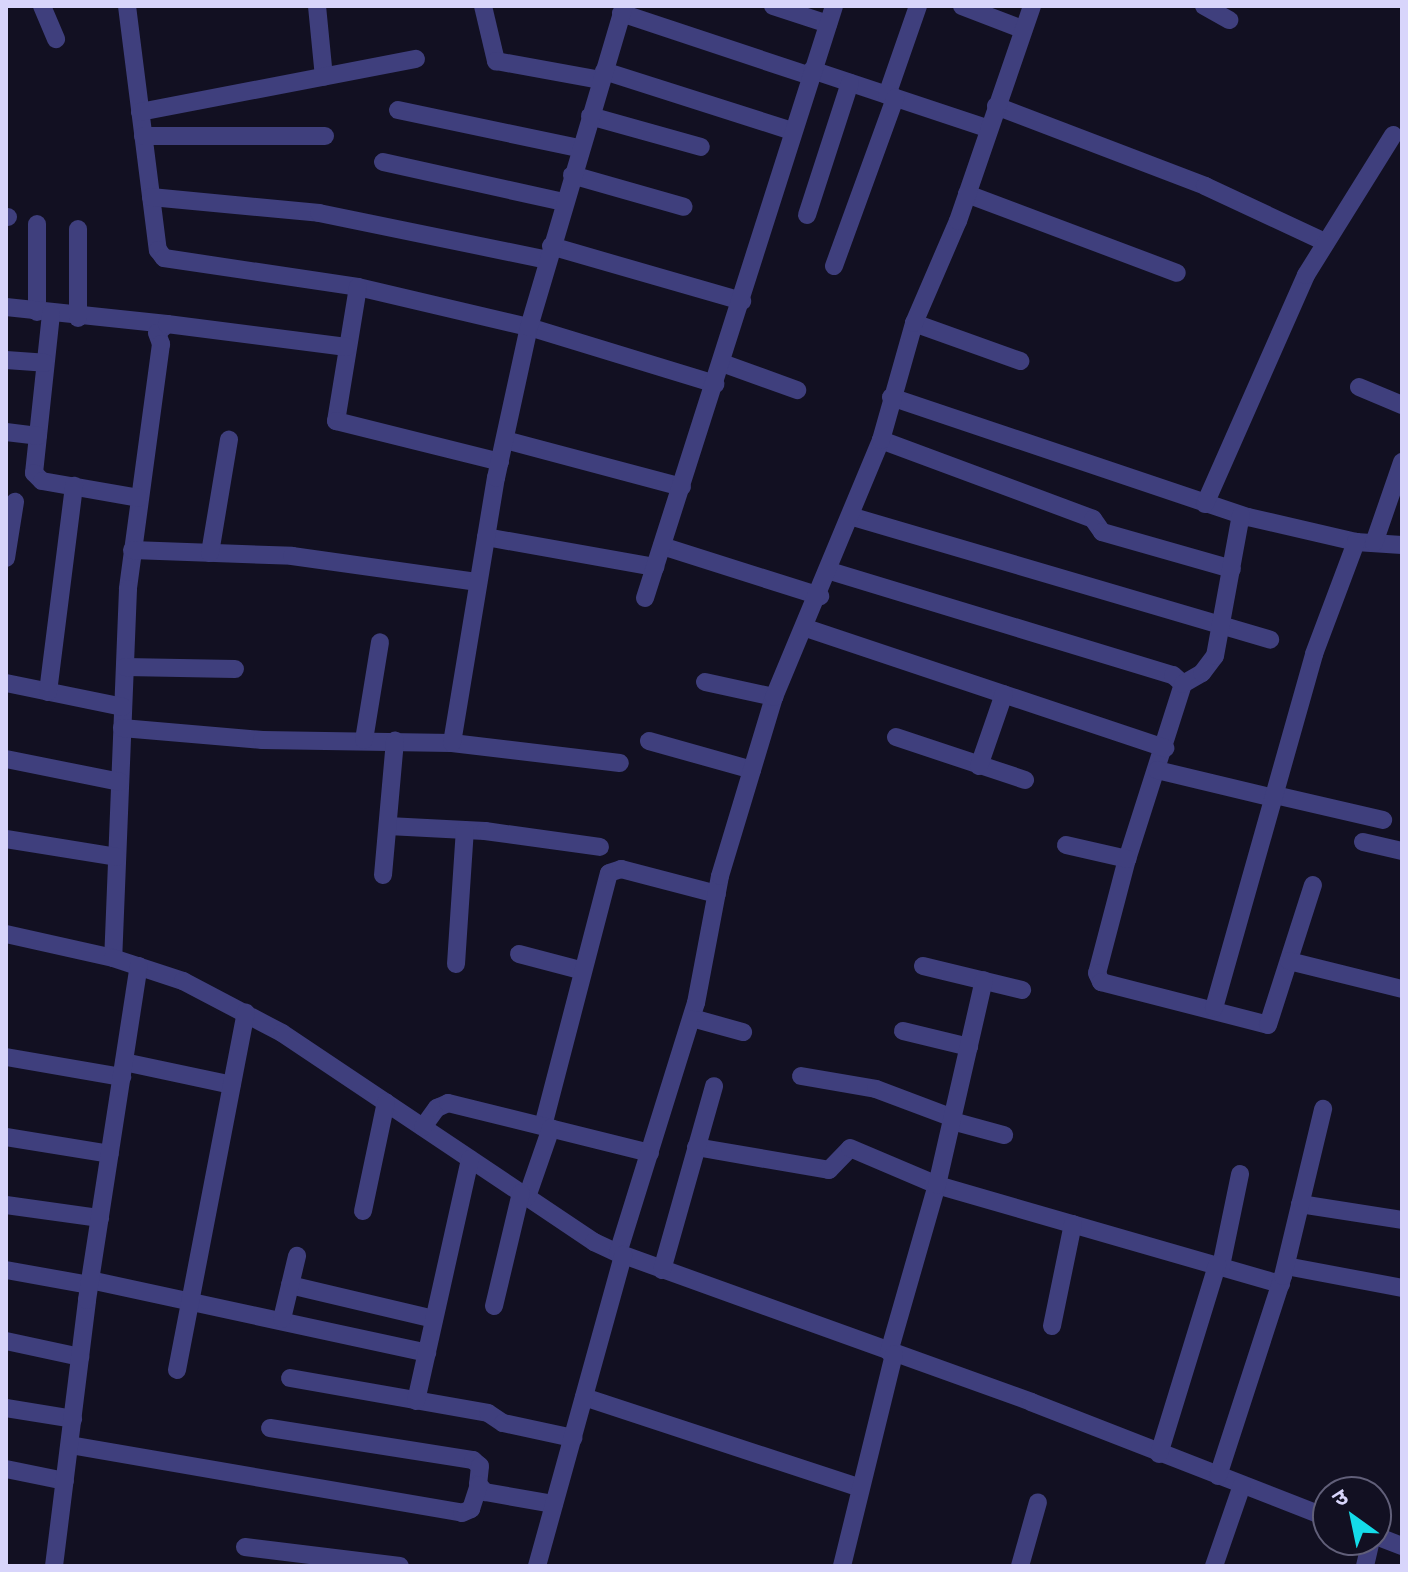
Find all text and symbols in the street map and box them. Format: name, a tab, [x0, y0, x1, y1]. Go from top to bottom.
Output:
north arrow	[1312, 1476, 1392, 1556]
text: उ	[1328, 1483, 1352, 1512]

